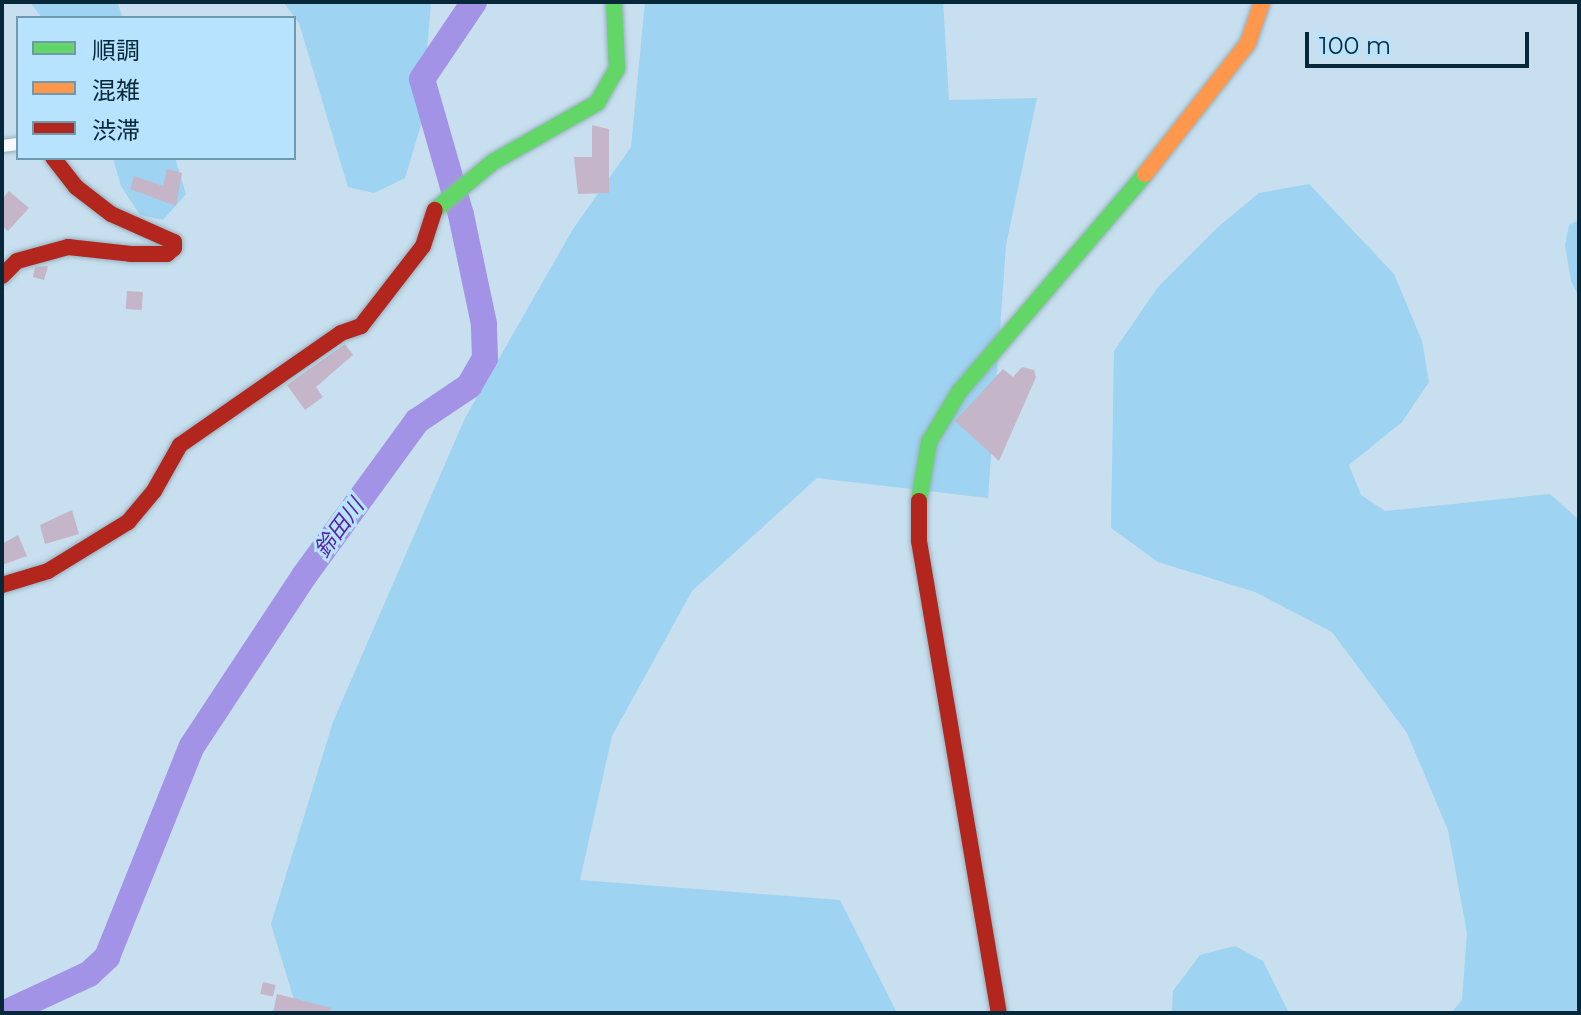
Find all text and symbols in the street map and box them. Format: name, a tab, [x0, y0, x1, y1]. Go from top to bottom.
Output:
legend	[16, 16, 296, 160]
scale bar	[1309, 16, 1533, 66]
text: 100 m	[1319, 31, 1391, 60]
text: 順調	[92, 36, 140, 65]
text: 混雑	[92, 76, 140, 105]
text: 渋滞	[92, 116, 140, 145]
water label: 鈴田川	[309, 494, 369, 562]

